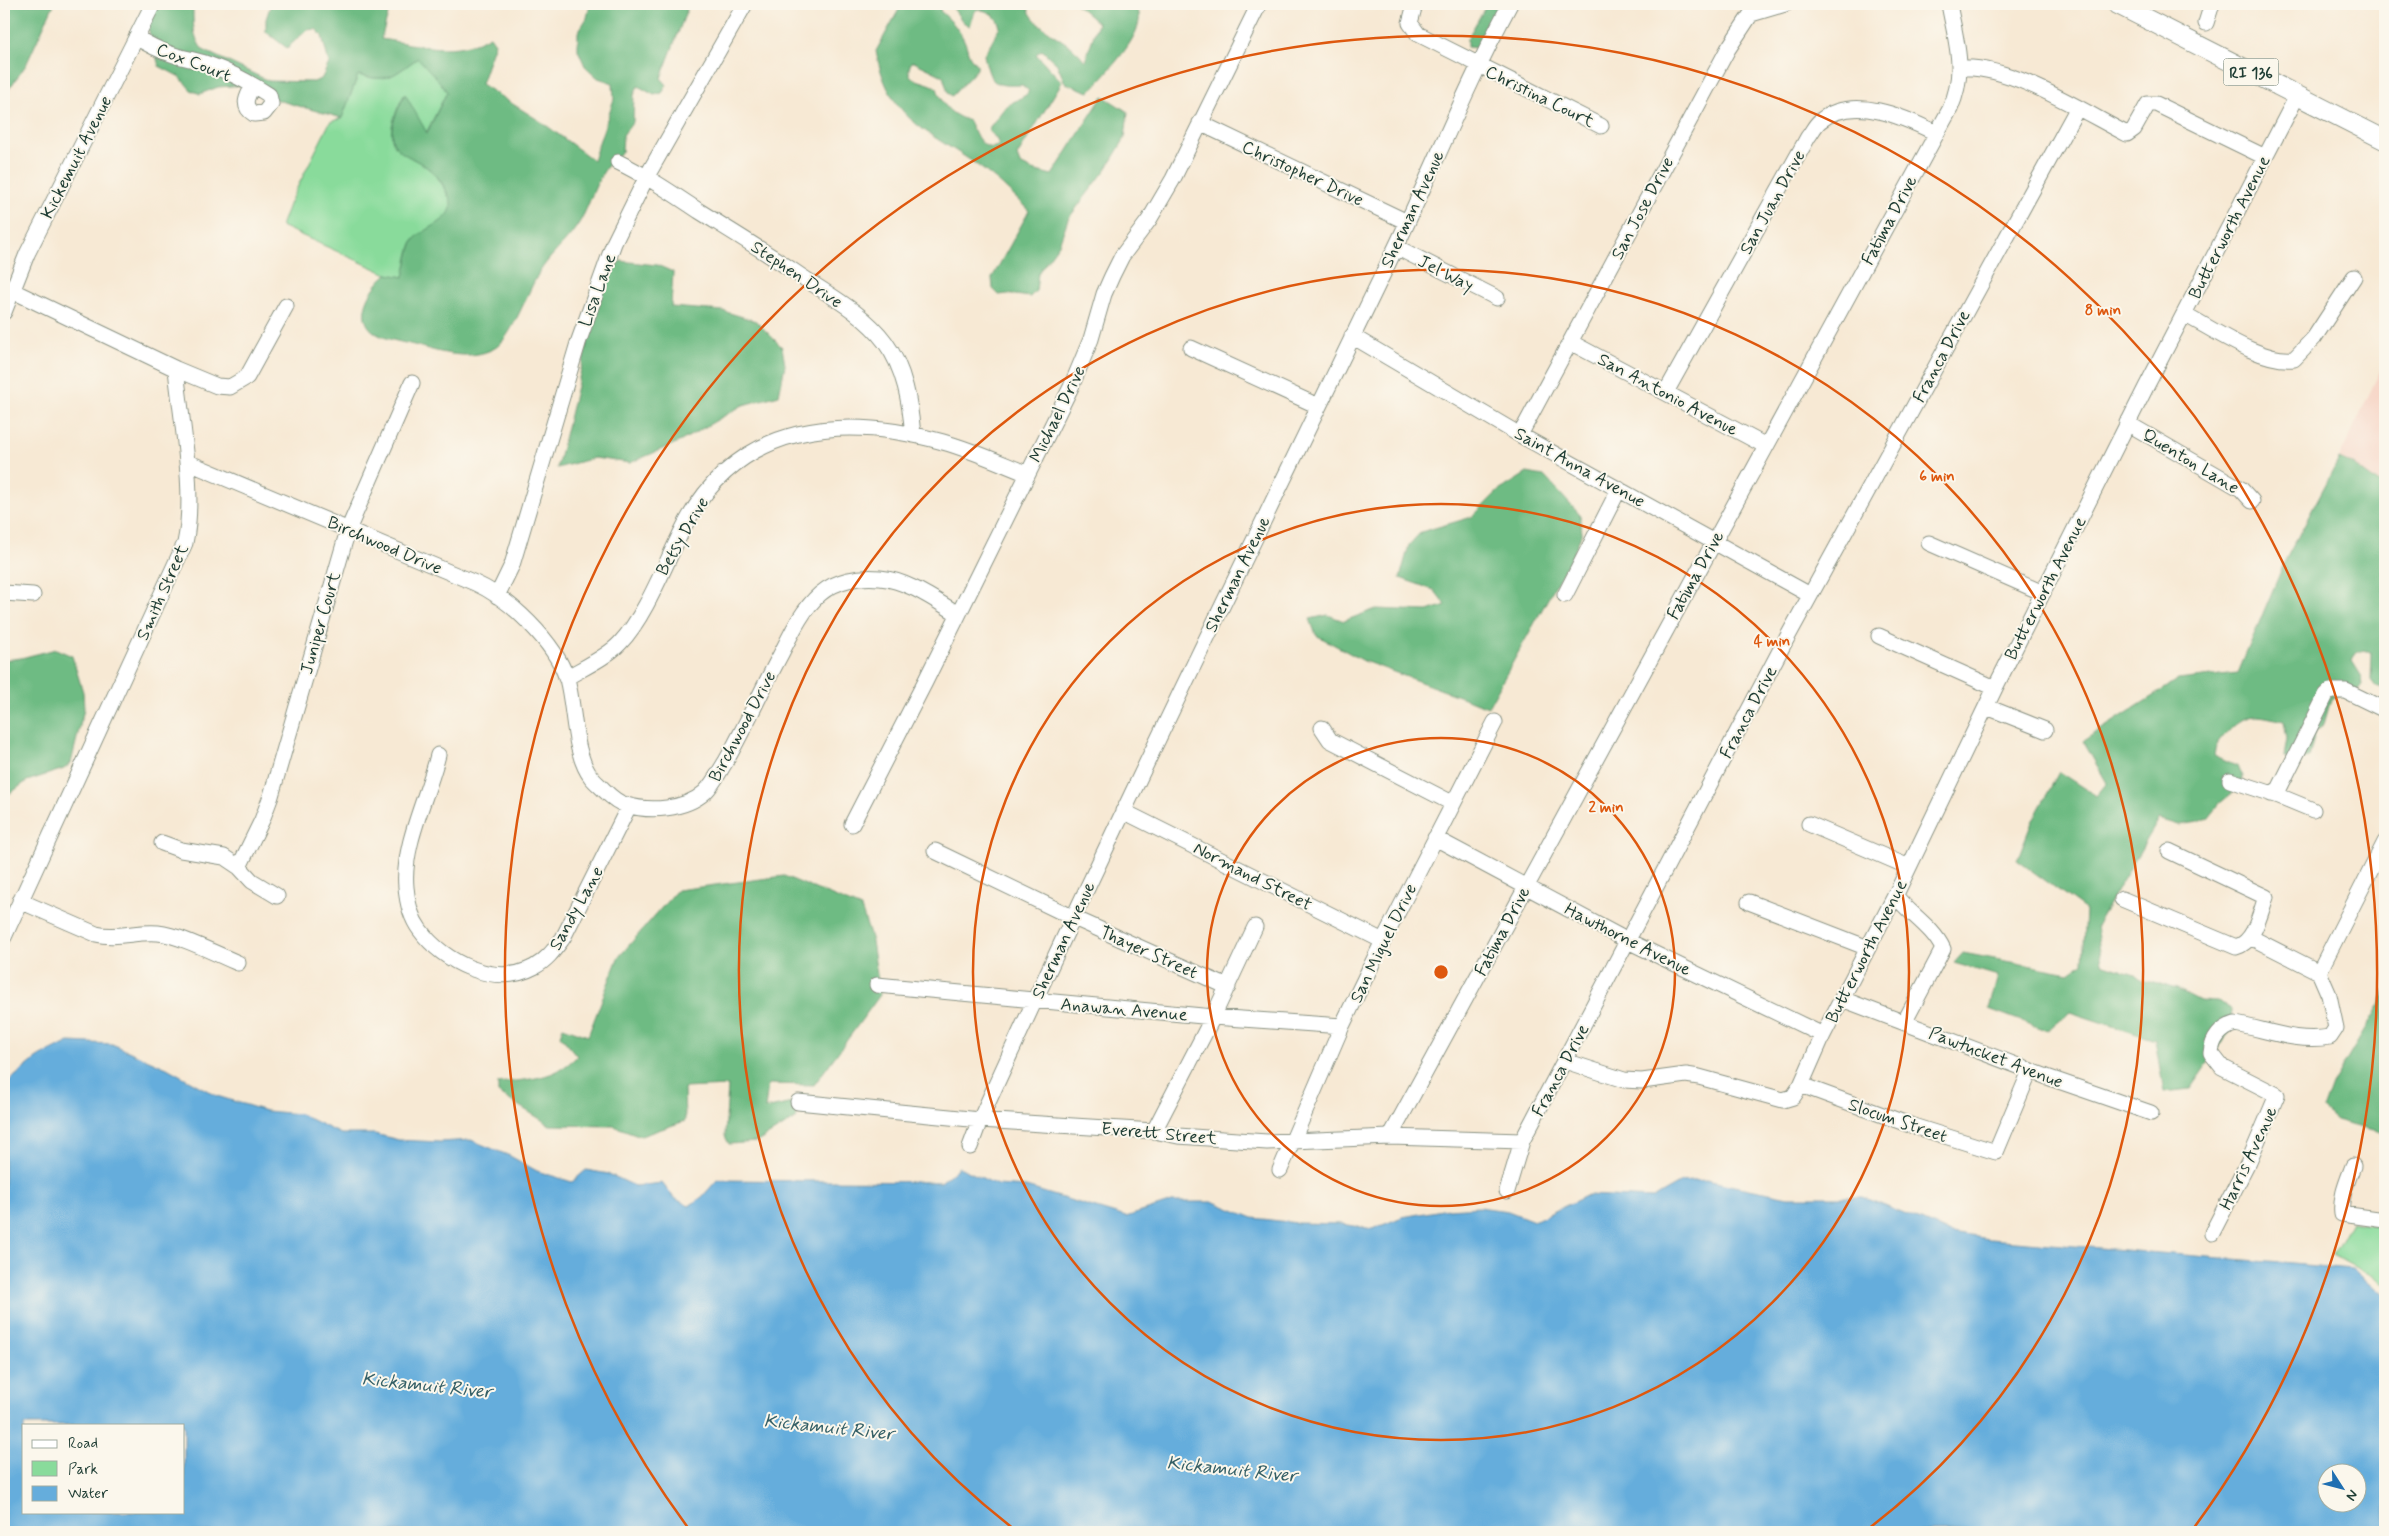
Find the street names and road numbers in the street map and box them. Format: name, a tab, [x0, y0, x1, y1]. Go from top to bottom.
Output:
street label: Cox Court	[153, 38, 235, 88]
road number: RI 136	[2224, 58, 2278, 86]
street label: Christina Court	[1481, 60, 1599, 134]
street label: Kickemuit Avenue	[36, 92, 118, 223]
street label: Christopher Drive	[1238, 135, 1367, 213]
street label: San Juan Drive	[1734, 146, 1811, 259]
street label: Sherman Avenue	[1375, 147, 1451, 272]
street label: Butterworth Avenue	[2183, 151, 2277, 303]
street label: San Jose Drive	[1606, 153, 1680, 264]
street label: Fatima Drive	[1856, 171, 1924, 269]
street label: Stephen Drive	[746, 235, 847, 314]
street label: Lisa Lane	[574, 250, 622, 330]
street label: Jel Way	[1414, 250, 1478, 298]
street label: Franca Drive	[1907, 306, 1976, 407]
street label: San Antonio Avenue	[1593, 348, 1742, 442]
street label: Michael Drive	[1024, 362, 1092, 467]
street label: Saint Anna Avenue	[1510, 422, 1649, 514]
street label: Quenton Lane	[2138, 423, 2243, 500]
street label: Betsy Drive	[651, 493, 715, 580]
street label: Birchwood Drive	[323, 511, 446, 581]
street label: Sherman Avenue	[1199, 512, 1276, 637]
street label: Butterworth Avenue	[1999, 512, 2093, 664]
street label: Fatima Drive	[1662, 527, 1730, 624]
street label: Smith Street	[131, 540, 195, 644]
street label: Juniper Court	[295, 569, 347, 677]
street label: Franca Drive	[1714, 662, 1783, 763]
street label: Birchwood Drive	[704, 667, 782, 786]
street label: Normand Street	[1189, 837, 1316, 917]
street label: Sandy Lane	[544, 862, 610, 955]
street label: Butterworth Avenue	[1820, 875, 1914, 1027]
street label: Sherman Avenue	[1026, 878, 1102, 1003]
street label: San Miguel Drive	[1345, 880, 1423, 1007]
street label: Fatima Drive	[1469, 882, 1537, 980]
street label: Hawthorne Avenue	[1560, 898, 1695, 982]
street label: Thayer Street	[1096, 921, 1202, 985]
street label: Anawan Avenue	[1059, 992, 1189, 1028]
street label: Franca Drive	[1526, 1020, 1595, 1121]
street label: Pawtucket Avenue	[1925, 1021, 2066, 1095]
street label: Slocum Street	[1845, 1093, 1951, 1149]
street label: Harris Avenue	[2214, 1103, 2283, 1214]
street label: Everett Street	[1100, 1117, 1218, 1151]

